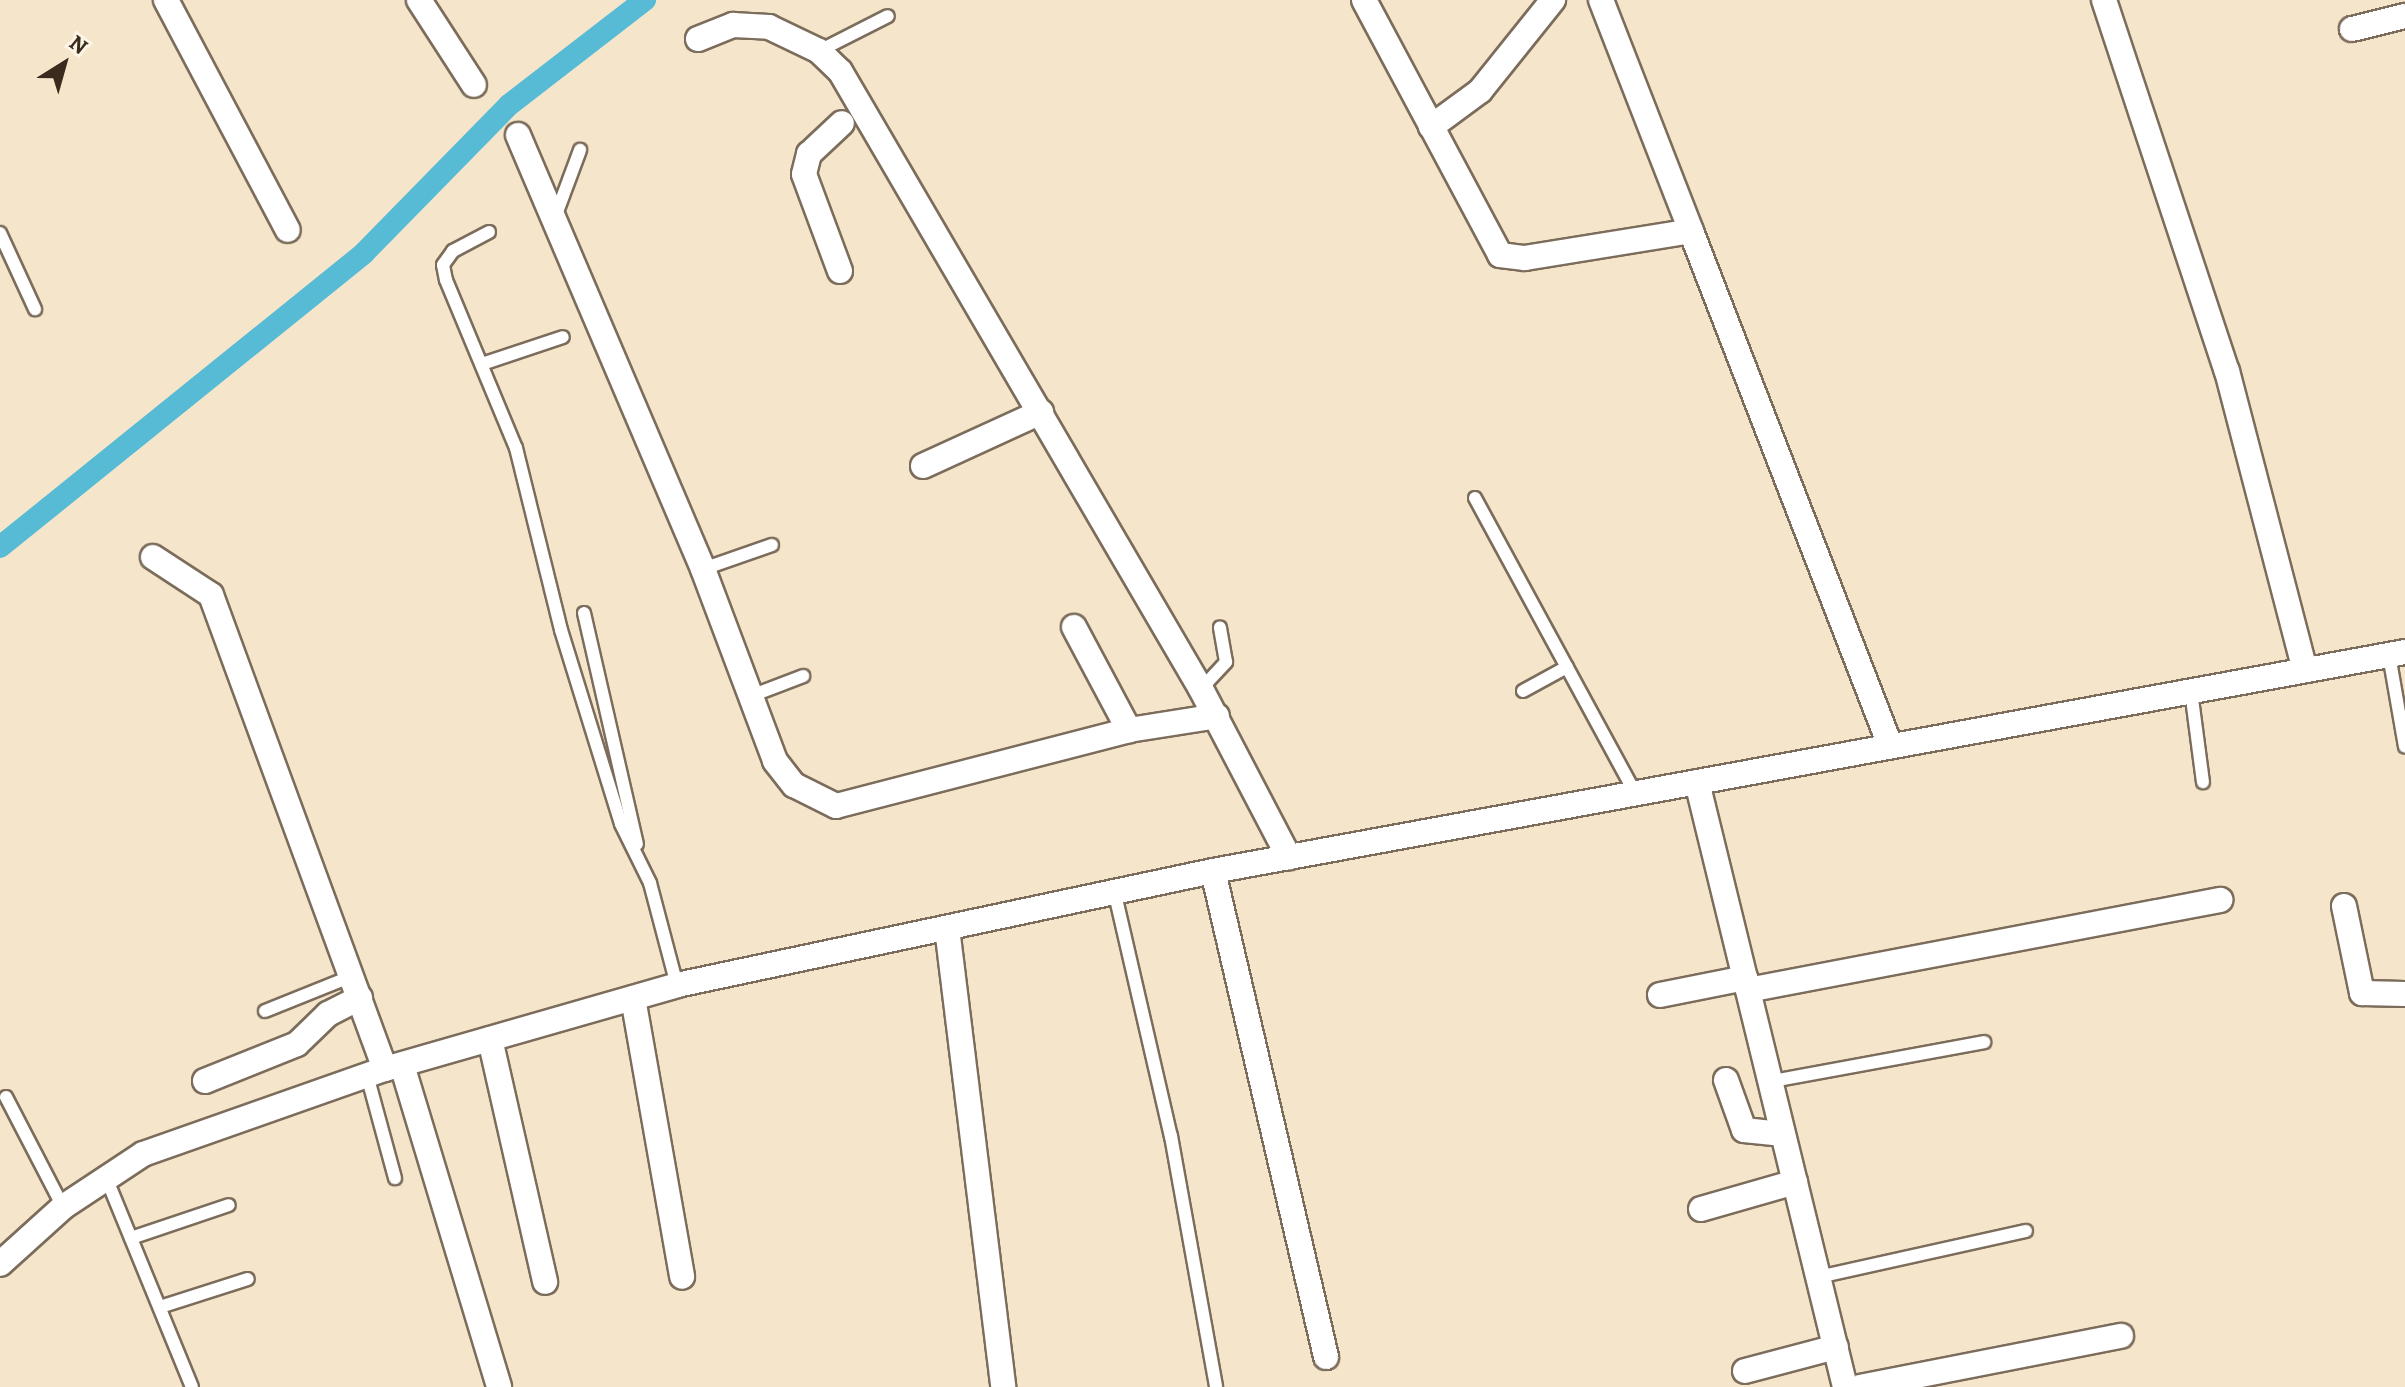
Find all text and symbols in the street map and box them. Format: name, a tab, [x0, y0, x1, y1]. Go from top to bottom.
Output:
north arrow	[24, 24, 104, 104]
text: N	[63, 28, 94, 62]

